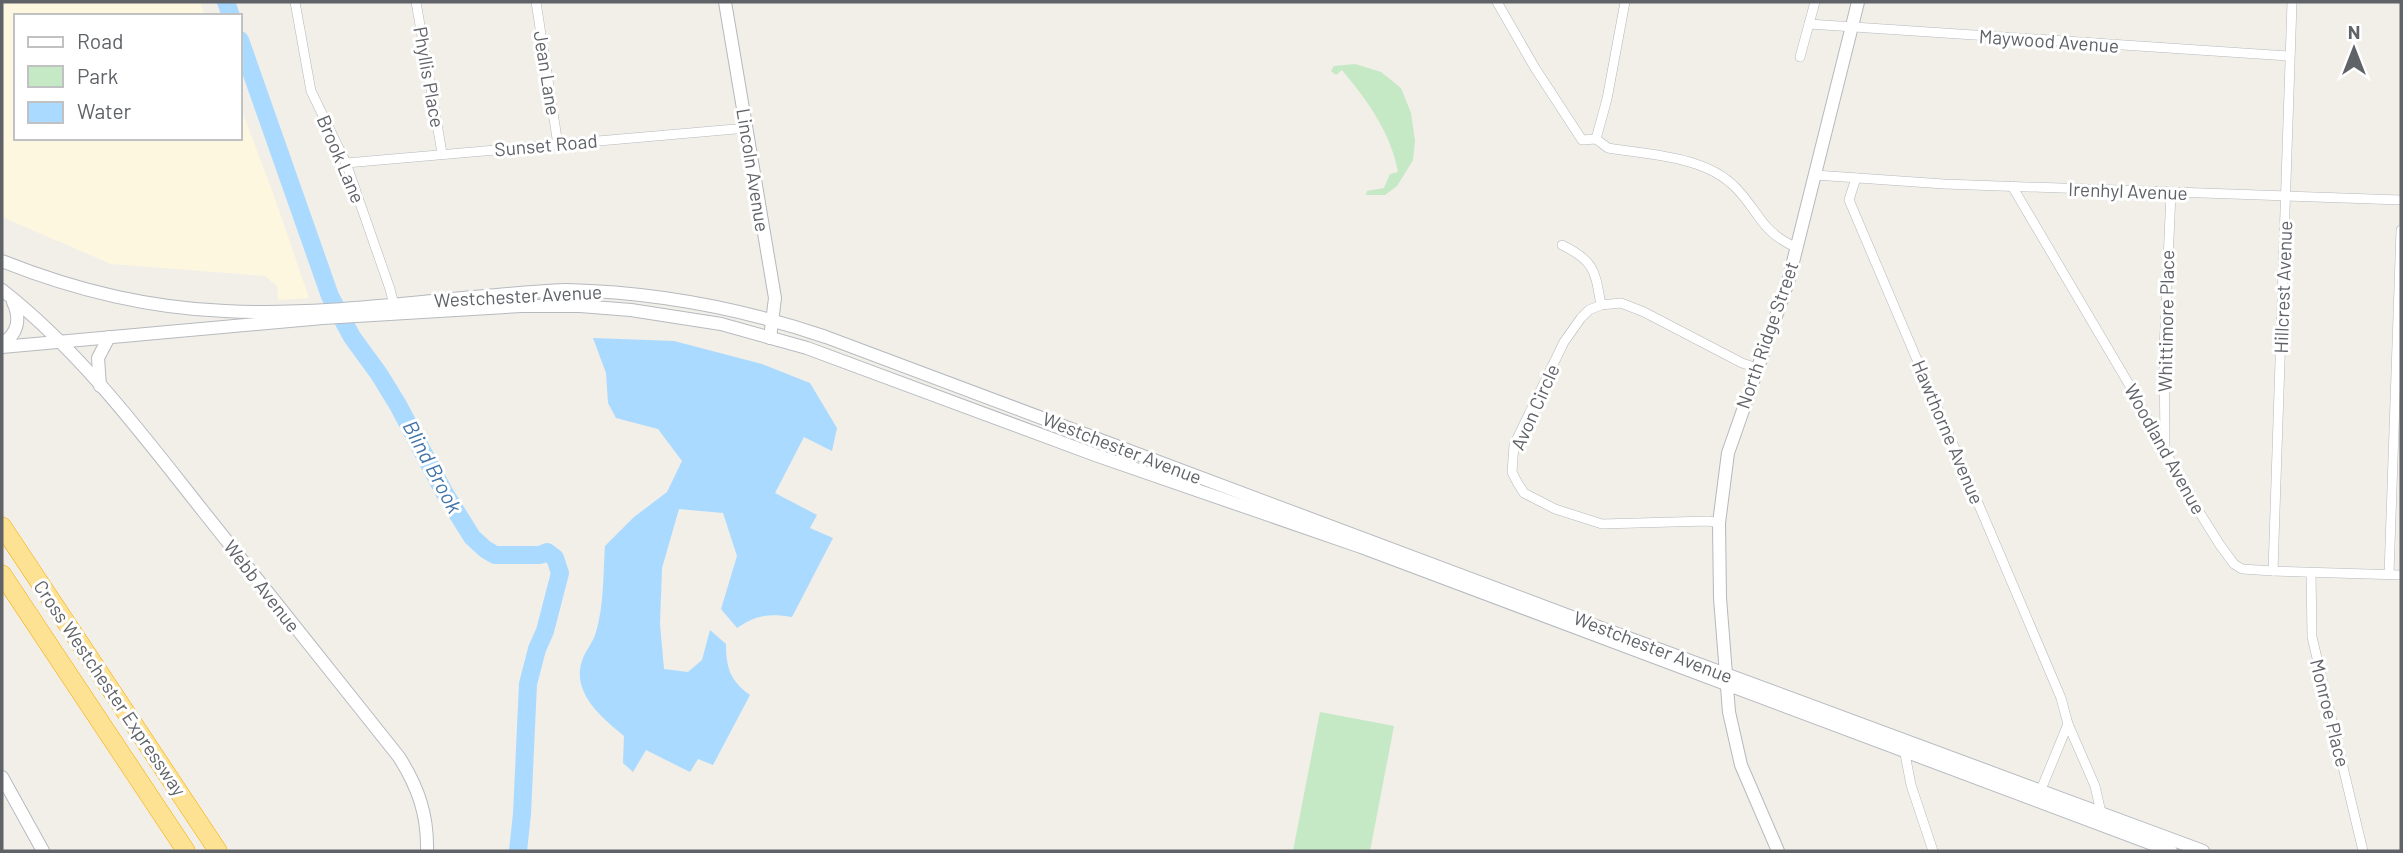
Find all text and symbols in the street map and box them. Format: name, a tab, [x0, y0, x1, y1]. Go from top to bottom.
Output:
legend	[14, 14, 242, 140]
north arrow	[2319, 14, 2389, 84]
text: N	[2348, 20, 2360, 43]
street label: Maywood Avenue	[1978, 24, 2120, 57]
street label: Phyllis Place	[409, 25, 450, 129]
text: Road	[77, 28, 123, 53]
street label: Jean Lane	[529, 29, 566, 117]
text: Park	[77, 63, 118, 88]
text: Water	[77, 98, 132, 123]
street label: Lincoln Avenue	[732, 107, 775, 233]
street label: Brook Lane	[313, 111, 370, 206]
street label: Sunset Road	[493, 129, 598, 160]
street label: Irenhyl Avenue	[2068, 177, 2188, 204]
street label: Hillcrest Avenue	[2269, 220, 2296, 354]
street label: Whittimore Place	[2153, 250, 2178, 392]
street label: North Ridge Street	[1731, 258, 1802, 411]
street label: Westchester Avenue	[433, 280, 603, 311]
street label: Hawthorne Avenue	[1908, 356, 1989, 507]
street label: Avon Circle	[1505, 360, 1564, 453]
street label: Woodland Avenue	[2120, 380, 2211, 518]
street label: Westchester Avenue	[1039, 407, 1205, 488]
water label: Blind Brook	[399, 416, 468, 518]
street label: Webb Avenue	[219, 535, 306, 636]
street label: Cross Westchester Expressway	[29, 575, 192, 800]
street label: Westchester Avenue	[1570, 606, 1736, 687]
street label: Monroe Place	[2306, 656, 2355, 769]

